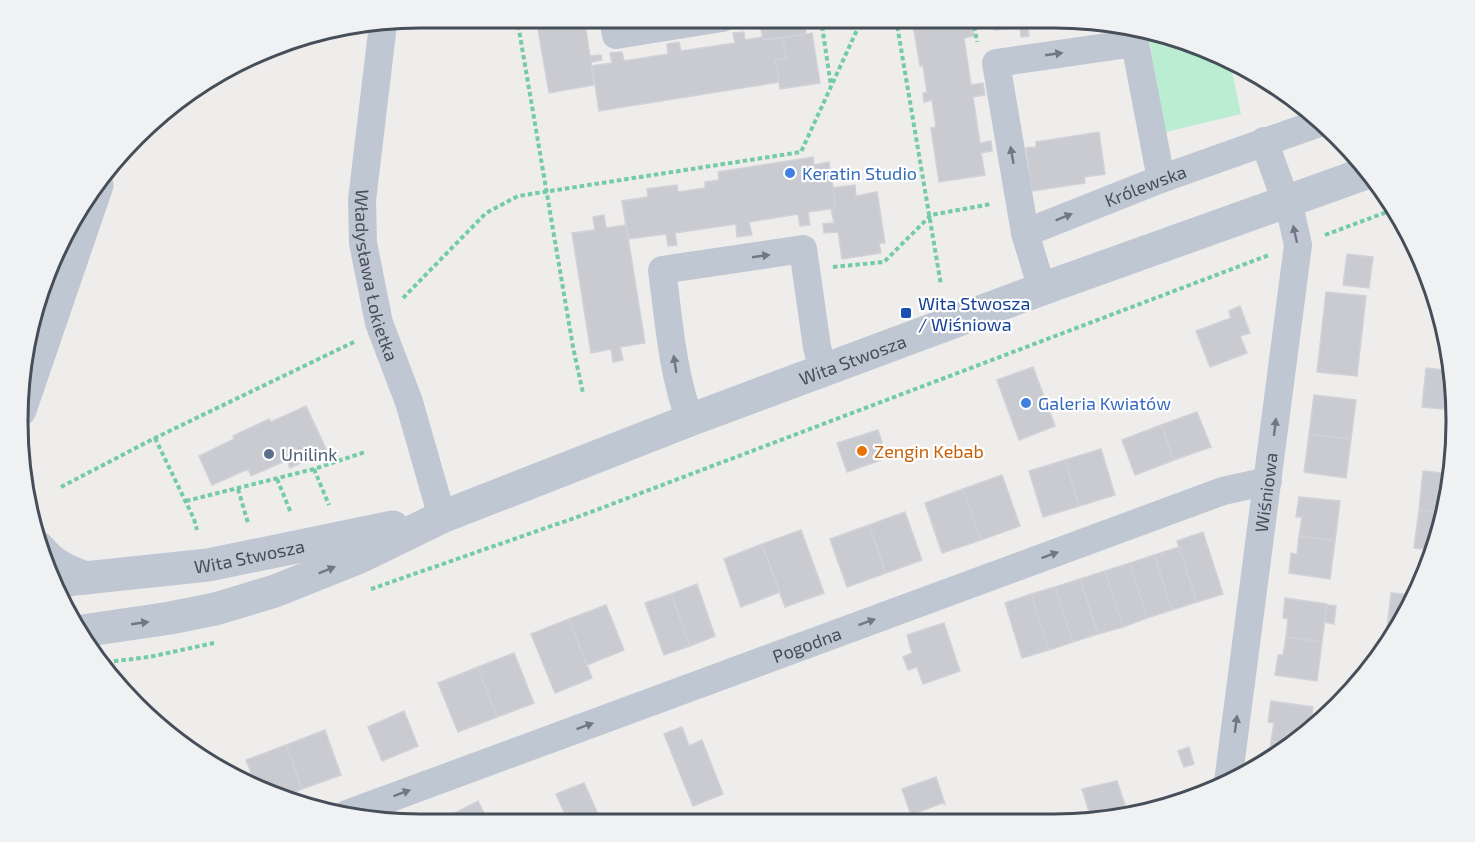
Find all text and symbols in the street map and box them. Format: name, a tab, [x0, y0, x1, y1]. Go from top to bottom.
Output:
one-way arrow	[1045, 50, 1064, 59]
one-way arrow	[1007, 145, 1016, 164]
street label: Królewska	[1101, 160, 1189, 211]
place label: Keratin Studio	[802, 162, 917, 184]
marker: Keratin Studio	[783, 166, 797, 180]
street label: Władysława Łokietka	[350, 188, 403, 364]
one-way arrow	[1056, 212, 1074, 222]
one-way arrow	[1290, 224, 1300, 243]
one-way arrow	[752, 251, 771, 260]
place label: Wita Stwosza / Wiśniowa	[918, 292, 1030, 335]
marker: Wita Stwosza / Wiśniowa	[899, 306, 913, 320]
street label: Wita Stwosza	[796, 330, 909, 389]
one-way arrow	[670, 354, 679, 373]
place label: Galeria Kwiatów	[1038, 392, 1171, 414]
marker: Galeria Kwiatów	[1019, 396, 1033, 410]
one-way arrow	[1270, 417, 1279, 436]
place label: Zengin Kebab	[874, 440, 984, 462]
place label: Unilink	[281, 443, 337, 465]
marker: Zengin Kebab	[855, 444, 869, 458]
marker: Unilink	[262, 447, 276, 461]
street label: Wiśniowa	[1250, 451, 1282, 534]
street label: Wita Stwosza	[193, 534, 307, 577]
one-way arrow	[1041, 549, 1059, 559]
one-way arrow	[318, 565, 336, 574]
one-way arrow	[858, 617, 876, 627]
one-way arrow	[131, 618, 150, 627]
street label: Pogodna	[769, 622, 844, 667]
one-way arrow	[1231, 715, 1240, 734]
one-way arrow	[576, 720, 594, 730]
one-way arrow	[393, 788, 411, 798]

